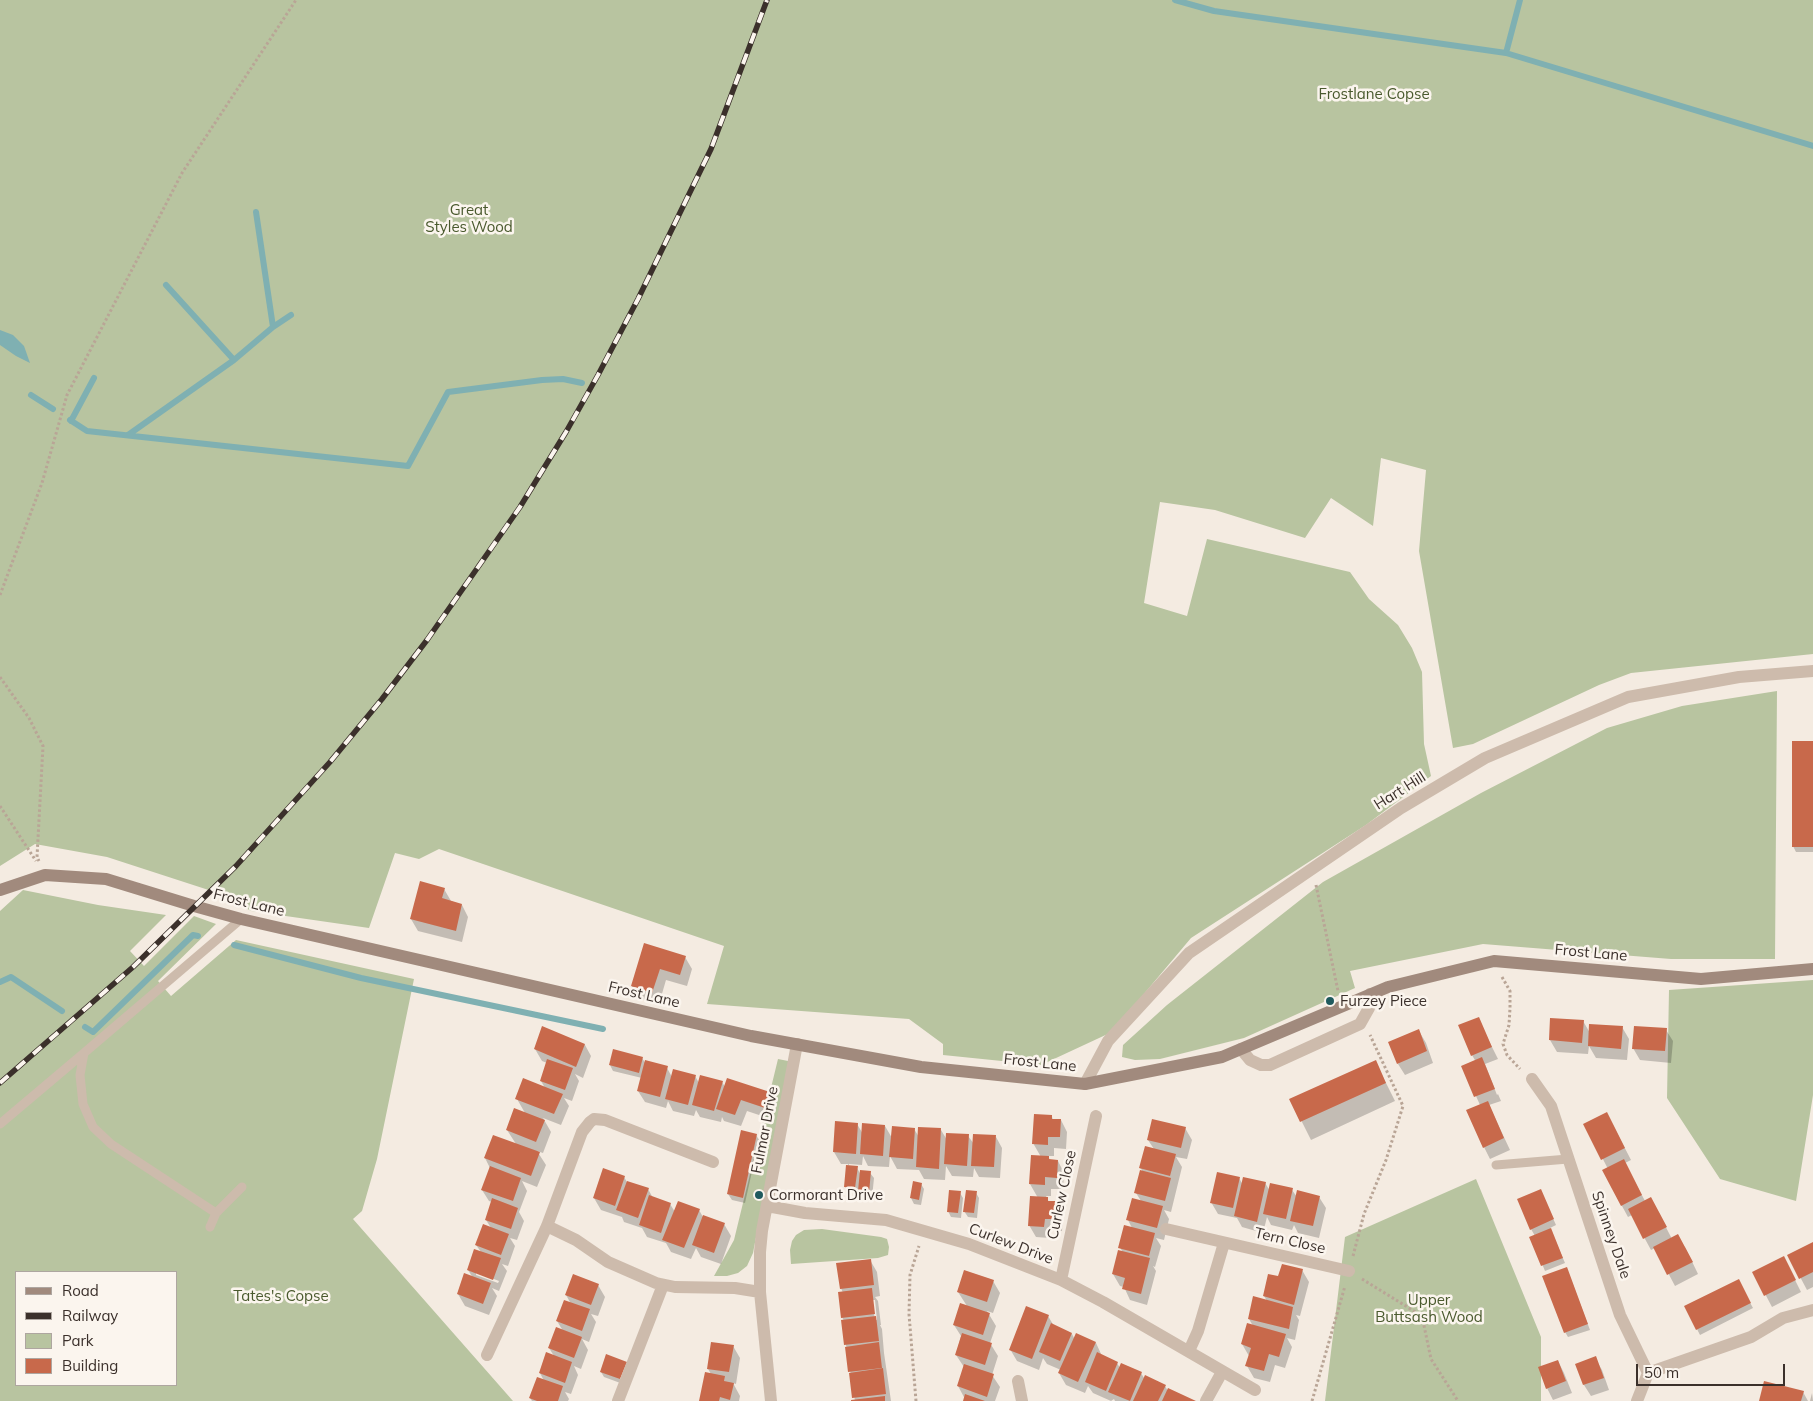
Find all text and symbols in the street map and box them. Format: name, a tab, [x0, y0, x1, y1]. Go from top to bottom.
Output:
park label: Frostlane Copse	[1318, 85, 1430, 103]
park label: Great Styles Wood	[425, 201, 513, 236]
street label: Hart Hill	[1371, 768, 1429, 814]
street label: Frost Lane	[211, 885, 287, 921]
street label: Frost Lane	[1554, 941, 1628, 965]
street label: Frost Lane	[606, 978, 682, 1012]
place label: Furzey Piece	[1340, 992, 1427, 1010]
marker: Furzey Piece	[1324, 995, 1336, 1007]
street label: Frost Lane	[1003, 1050, 1077, 1076]
street label: Fulmar Drive	[748, 1085, 782, 1175]
street label: Curlew Close	[1044, 1149, 1080, 1241]
place label: Cormorant Drive	[769, 1186, 883, 1204]
marker: Cormorant Drive	[753, 1189, 765, 1201]
street label: Spinney Dale	[1588, 1189, 1634, 1281]
street label: Curlew Drive	[966, 1220, 1056, 1268]
street label: Tern Close	[1253, 1224, 1327, 1258]
legend	[15, 1271, 178, 1386]
text: Road	[62, 1281, 99, 1300]
park label: Tates's Copse	[233, 1287, 329, 1305]
park label: Upper Buttsash Wood	[1375, 1291, 1483, 1326]
text: Railway	[62, 1306, 118, 1325]
text: Park	[62, 1331, 94, 1350]
scale bar	[1638, 1354, 1787, 1386]
text: Building	[62, 1356, 118, 1375]
text: 50 m	[1644, 1363, 1679, 1382]

